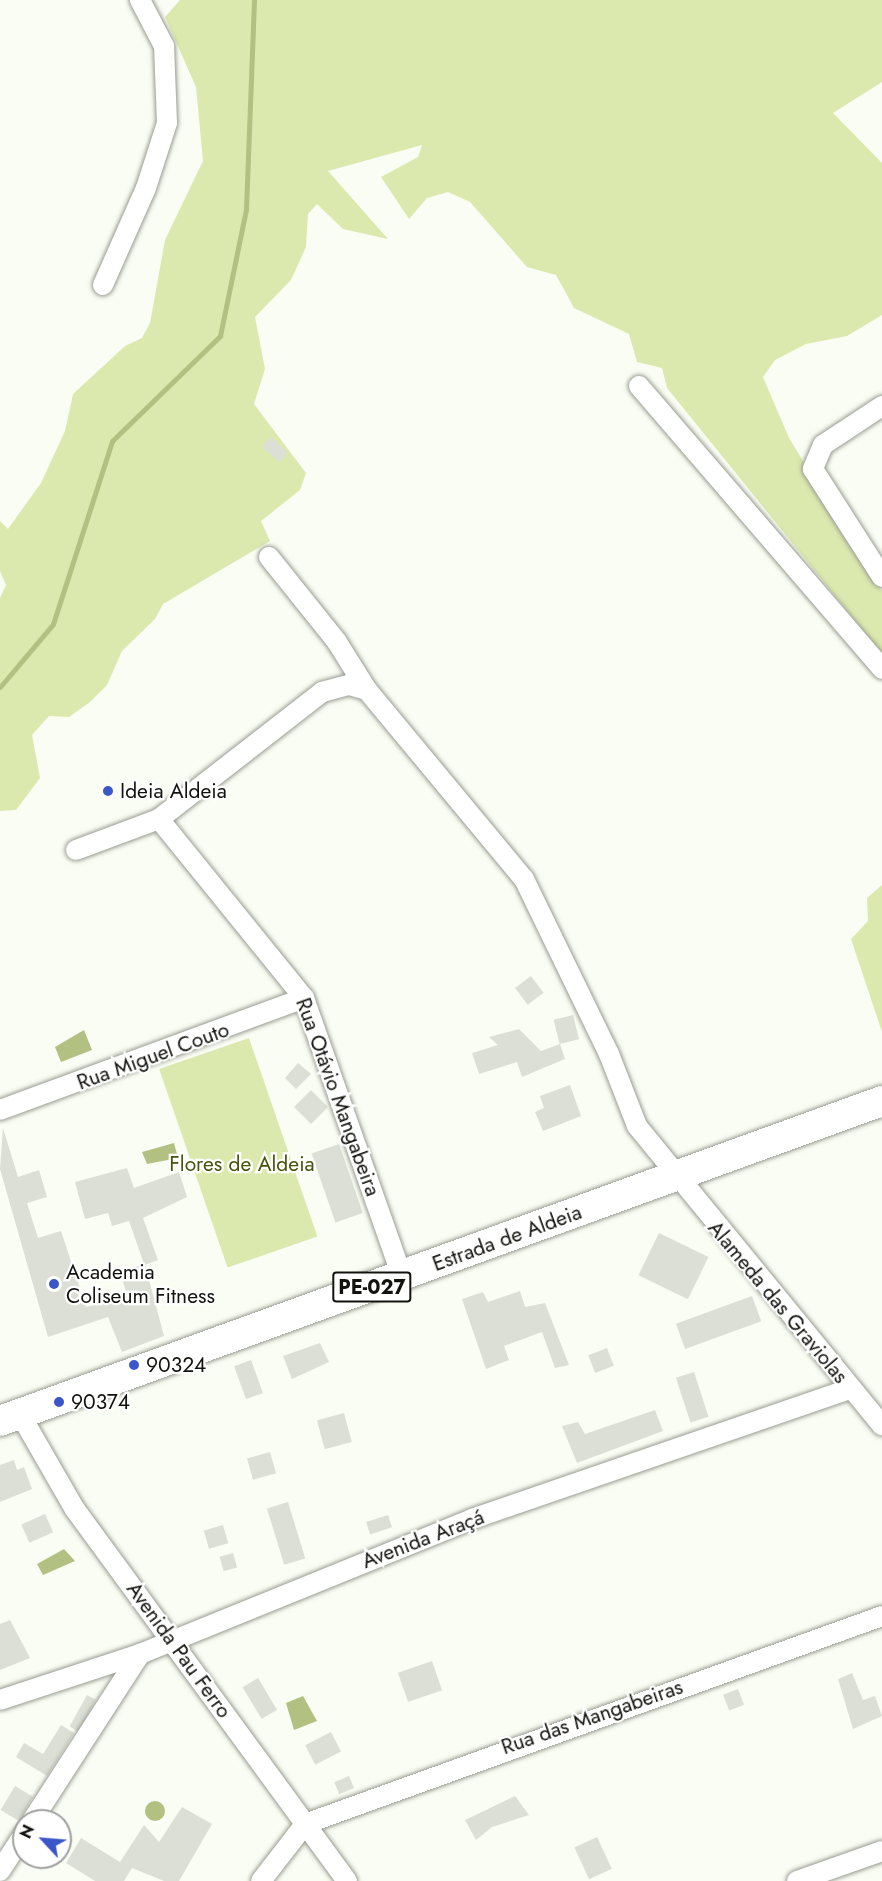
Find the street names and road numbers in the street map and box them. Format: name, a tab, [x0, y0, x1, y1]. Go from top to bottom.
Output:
street label: Rua Otávio Mangabeira	[290, 994, 386, 1200]
street label: Rua Miguel Couto	[74, 1017, 232, 1095]
street label: Estrada de Aldeia	[429, 1199, 585, 1277]
street label: Alameda das Graviolas	[703, 1216, 853, 1388]
road number: PE-027	[332, 1270, 412, 1304]
street label: Avenida Araçá	[358, 1504, 488, 1574]
street label: Avenida Pau Ferro	[121, 1577, 237, 1723]
street label: Rua das Mangabeiras	[498, 1674, 686, 1760]

